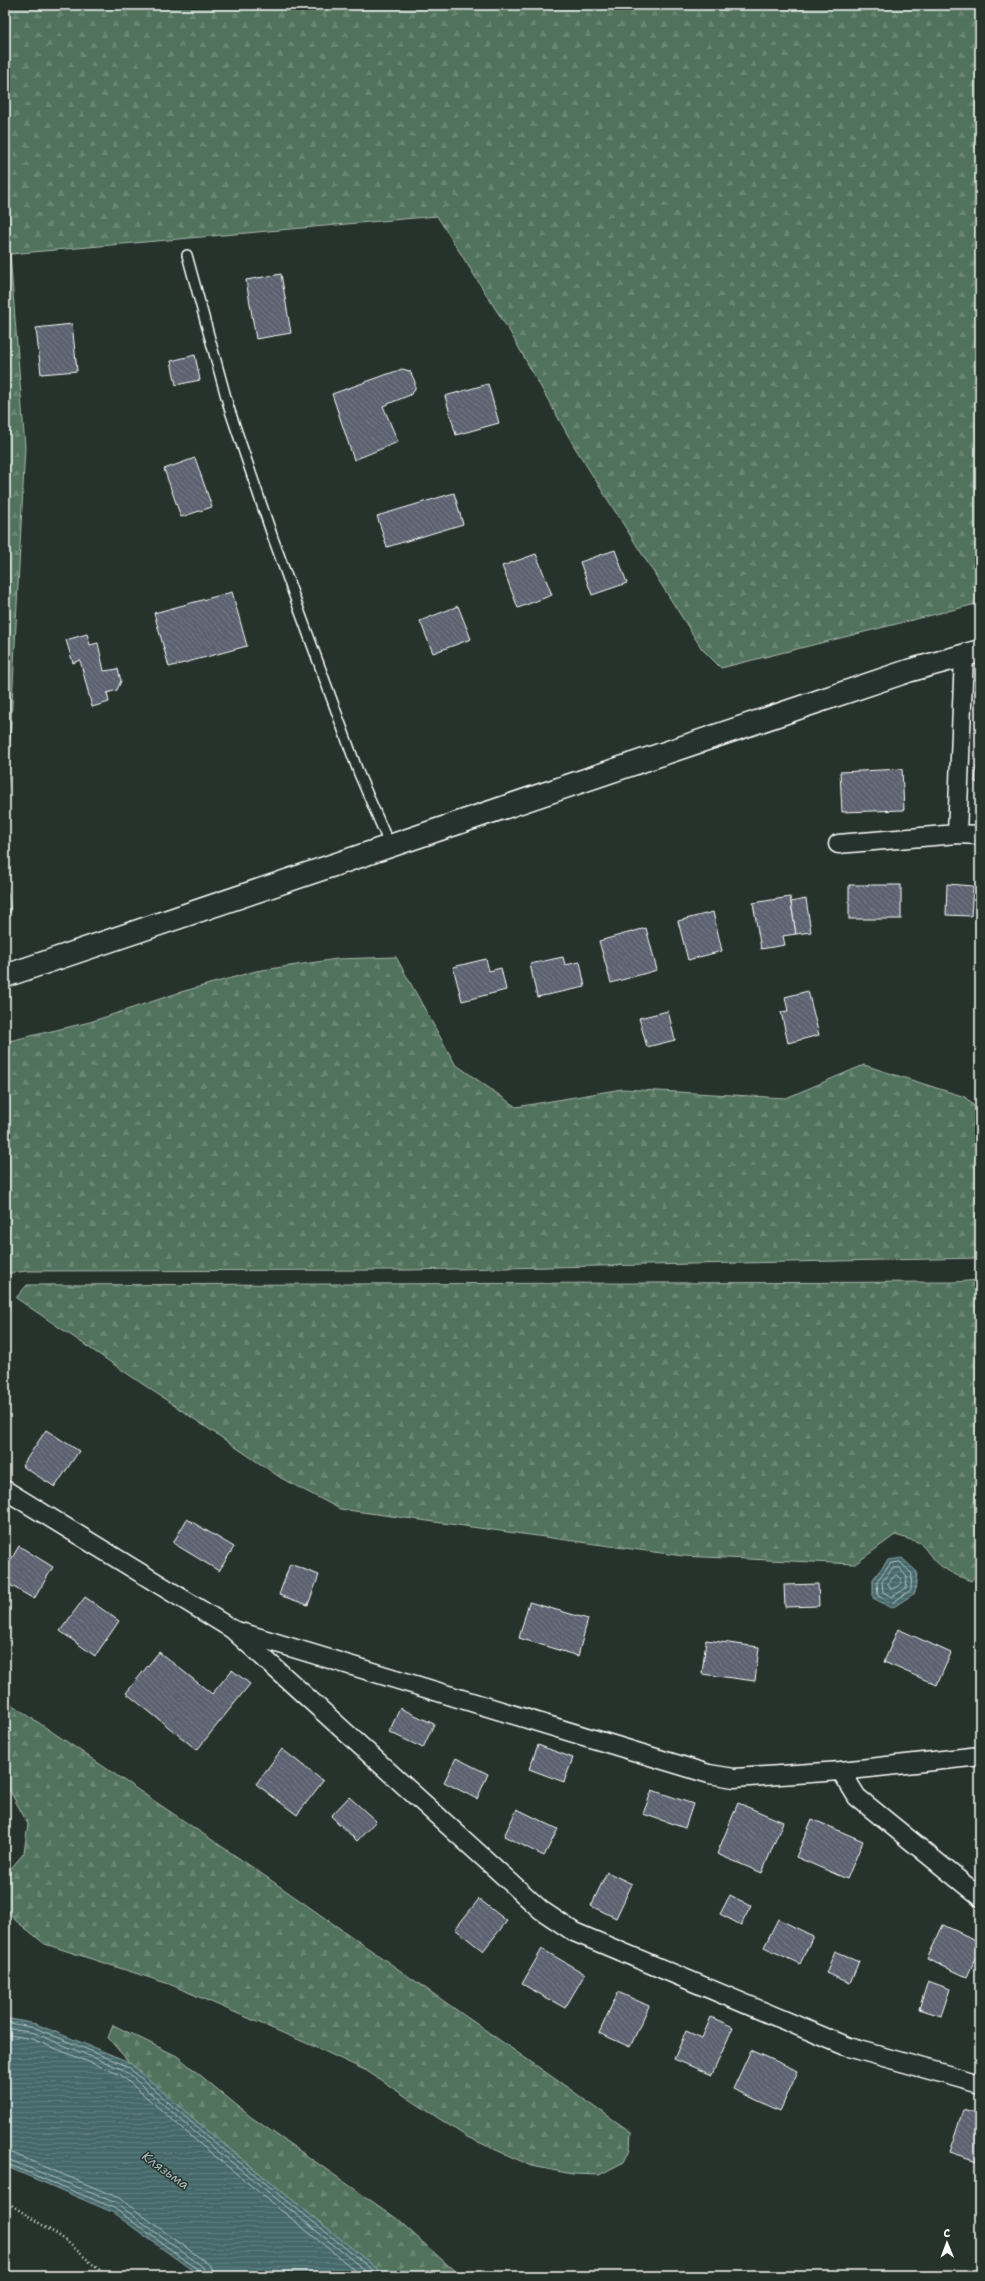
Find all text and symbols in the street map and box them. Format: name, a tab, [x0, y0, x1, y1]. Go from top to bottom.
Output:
water label: Клязьма	[139, 2148, 193, 2193]
north arrow	[927, 2223, 967, 2263]
text: С	[943, 2226, 951, 2241]

